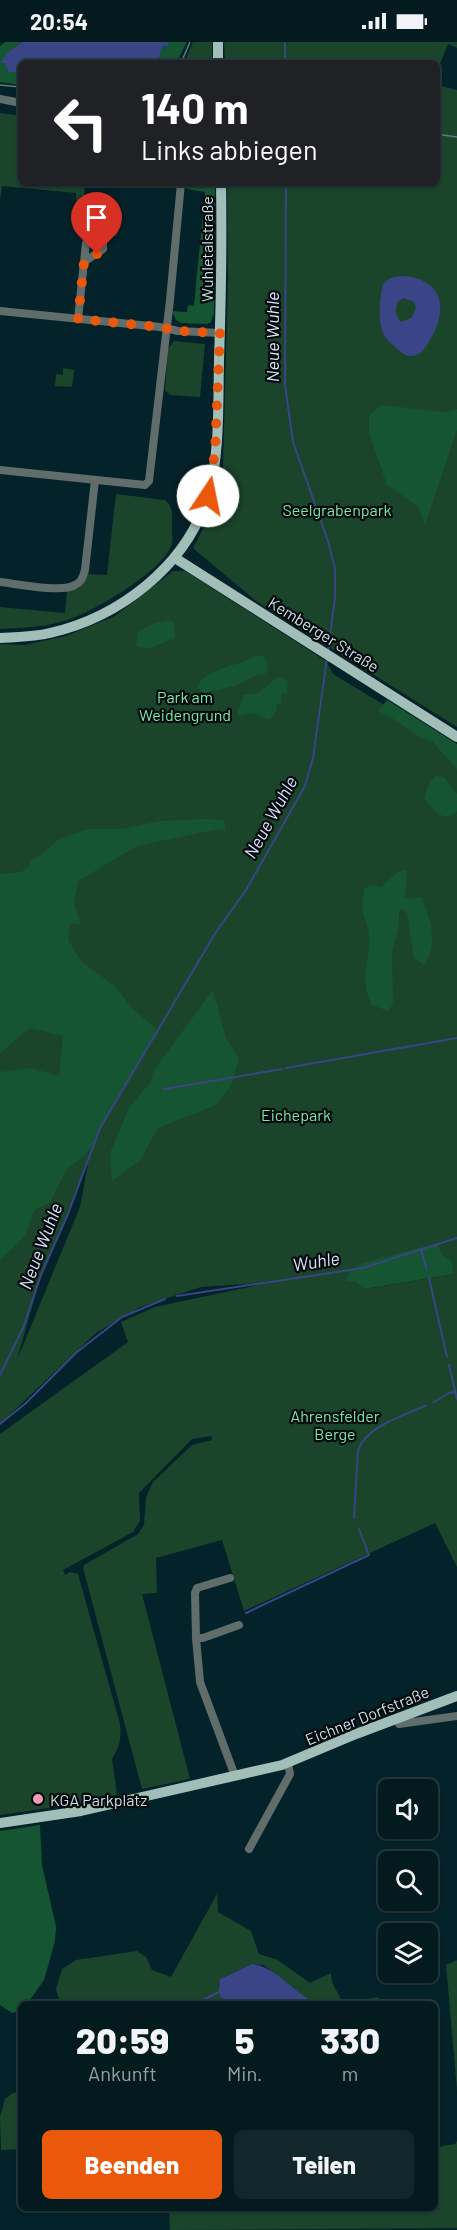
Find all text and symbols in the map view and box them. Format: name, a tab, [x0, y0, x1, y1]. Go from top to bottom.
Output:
text: 20:54	[30, 8, 88, 34]
text: 140 m	[141, 82, 249, 132]
icon: left	[42, 84, 120, 162]
text: Links abbiegen	[141, 133, 317, 165]
pin	[71, 192, 122, 254]
street label: Wuhletalstraße	[197, 196, 216, 302]
icon: arrive	[80, 201, 113, 234]
water label: Neue Wuhle	[261, 292, 283, 382]
position arrow	[176, 464, 240, 528]
park label: Seelgrabenpark	[282, 500, 392, 519]
street label: Kemberger Straße	[265, 592, 383, 676]
park label: Park am Weidengrund	[139, 687, 231, 724]
water label: Neue Wuhle	[238, 772, 302, 862]
park label: Eichepark	[261, 1105, 331, 1124]
water label: Neue Wuhle	[14, 1200, 66, 1292]
water label: Wuhle	[291, 1246, 341, 1276]
park label: Ahrensfelder Berge	[290, 1406, 380, 1443]
street label: Eichner Dorfstraße	[302, 1682, 432, 1748]
map controls	[378, 1779, 438, 1983]
button: sound	[378, 1779, 438, 1839]
place label: KGA Parkplatz	[50, 1790, 147, 1809]
marker: KGA Parkplatz	[31, 1792, 45, 1806]
button: search	[378, 1851, 438, 1911]
button: layers	[378, 1923, 438, 1983]
text: 20:59	[76, 2018, 169, 2061]
text: 5	[235, 2018, 255, 2061]
text: 330	[320, 2018, 380, 2061]
text: Ankunft	[88, 2061, 157, 2085]
text: Min.	[227, 2061, 262, 2085]
text: m	[342, 2061, 358, 2085]
button: Beenden	[42, 2130, 222, 2199]
button: Teilen	[234, 2130, 414, 2199]

